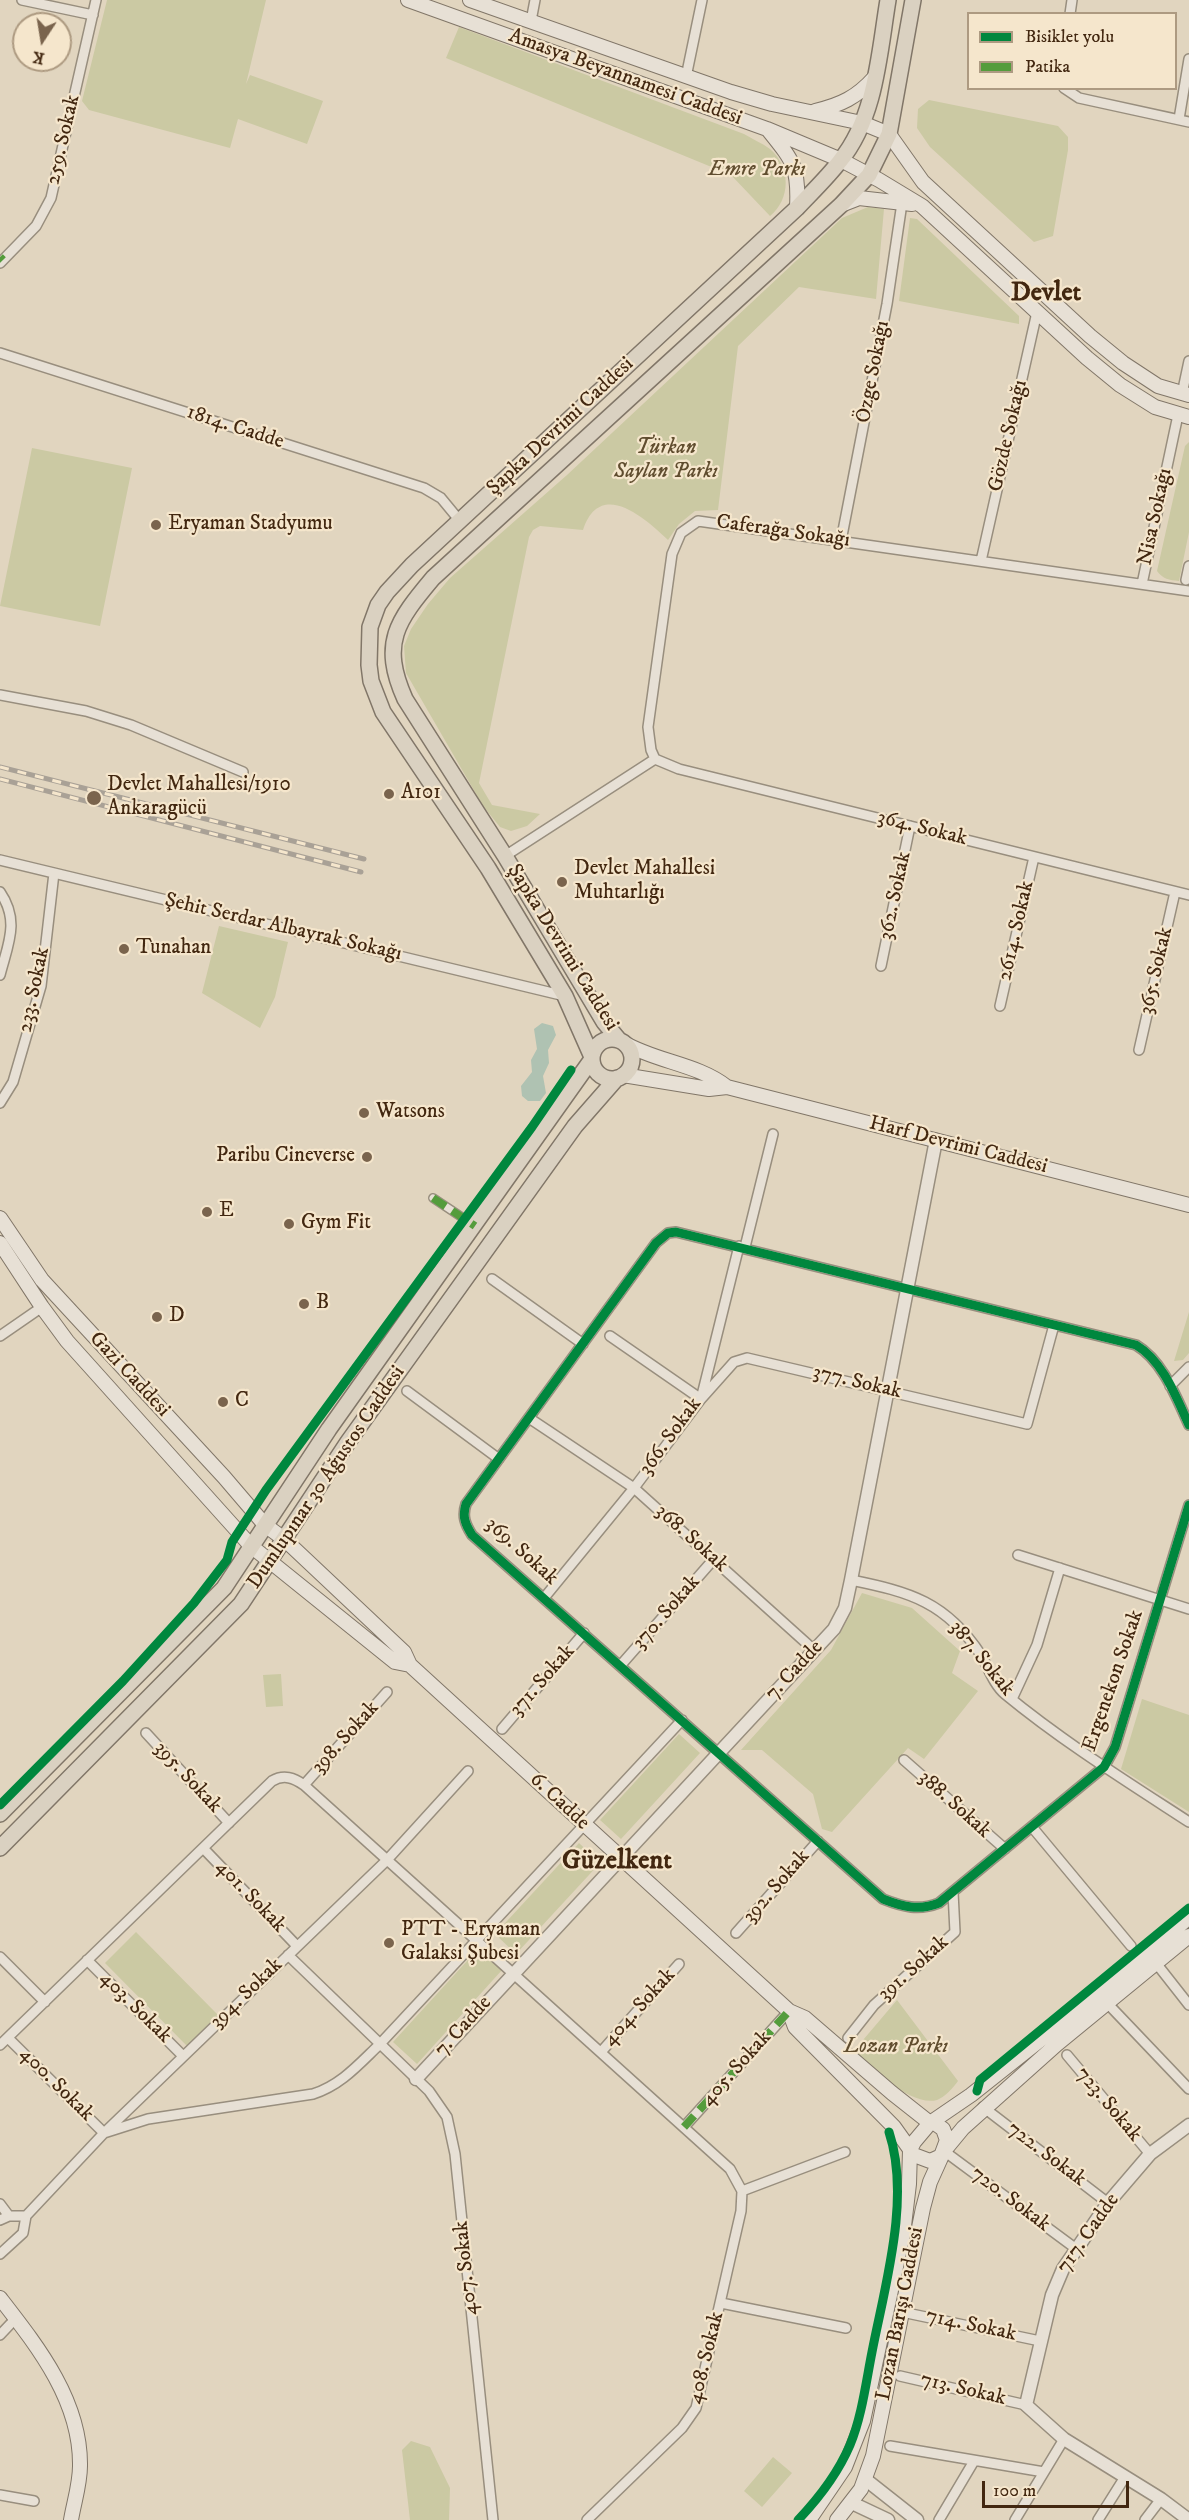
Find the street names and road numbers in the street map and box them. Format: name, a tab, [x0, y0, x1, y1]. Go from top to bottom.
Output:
street label: Amasya Beyannamesi Caddesi	[505, 24, 745, 132]
street label: 259. Sokak	[41, 93, 87, 187]
street label: Özge Sokağı	[852, 319, 896, 425]
street label: Şapka Devrimi Caddesi	[482, 352, 640, 502]
street label: Gözde Sokağı	[984, 378, 1034, 494]
street label: 1814. Cadde	[183, 400, 287, 456]
street label: Nisa Sokağı	[1133, 466, 1179, 568]
street label: Caferağa Sokağı	[715, 510, 851, 554]
street label: 364. Sokak	[874, 806, 970, 852]
street label: 362. Sokak	[874, 849, 918, 943]
street label: Şapka Devrimi Caddesi	[501, 860, 623, 1036]
street label: 2614. Sokak	[993, 879, 1041, 983]
street label: Şehit Serdar Albayrak Sokağı	[162, 888, 404, 968]
street label: 365. Sokak	[1135, 925, 1179, 1017]
street label: 233. Sokak	[14, 945, 56, 1035]
street label: Harf Devrimi Caddesi	[866, 1112, 1050, 1180]
street label: Gazi Caddesi	[83, 1327, 175, 1423]
street label: 377. Sokak	[810, 1361, 904, 1405]
street label: Dumlupınar 30 Ağustos Caddesi	[243, 1362, 411, 1594]
street label: 366. Sokak	[634, 1393, 708, 1481]
street label: 368. Sokak	[649, 1500, 733, 1578]
street label: 369. Sokak	[479, 1513, 563, 1591]
street label: 370. Sokak	[628, 1571, 706, 1655]
street label: Ergenekon Sokak	[1078, 1607, 1150, 1755]
street label: 387. Sokak	[943, 1616, 1019, 1702]
street label: 7. Cadde	[761, 1636, 829, 1706]
street label: 371. Sokak	[505, 1640, 581, 1722]
street label: 398. Sokak	[307, 1696, 385, 1780]
street label: 395. Sokak	[148, 1737, 226, 1819]
street label: 388. Sokak	[912, 1766, 996, 1844]
street label: 6. Cadde	[524, 1768, 594, 1836]
street label: 392. Sokak	[738, 1845, 816, 1929]
street label: 401. Sokak	[209, 1855, 291, 1939]
street label: 391. Sokak	[874, 1931, 954, 2007]
street label: 394. Sokak	[205, 1953, 289, 2035]
street label: 404. Sokak	[598, 1964, 682, 2052]
street label: 403. Sokak	[94, 1967, 176, 2049]
street label: 7. Cadde	[430, 1991, 498, 2063]
street label: 405. Sokak	[696, 2026, 778, 2112]
street label: 400. Sokak	[13, 2042, 99, 2128]
street label: 723. Sokak	[1070, 2063, 1146, 2147]
street label: 722. Sokak	[1002, 2117, 1090, 2193]
street label: 720. Sokak	[965, 2162, 1055, 2238]
street label: 717. Cadde	[1052, 2189, 1126, 2279]
street label: 407. Sokak	[450, 2220, 484, 2316]
street label: Lozan Barışı Caddesi	[872, 2225, 930, 2403]
street label: 714. Sokak	[924, 2304, 1018, 2348]
street label: 408. Sokak	[683, 2309, 731, 2407]
street label: 713. Sokak	[918, 2368, 1008, 2412]

